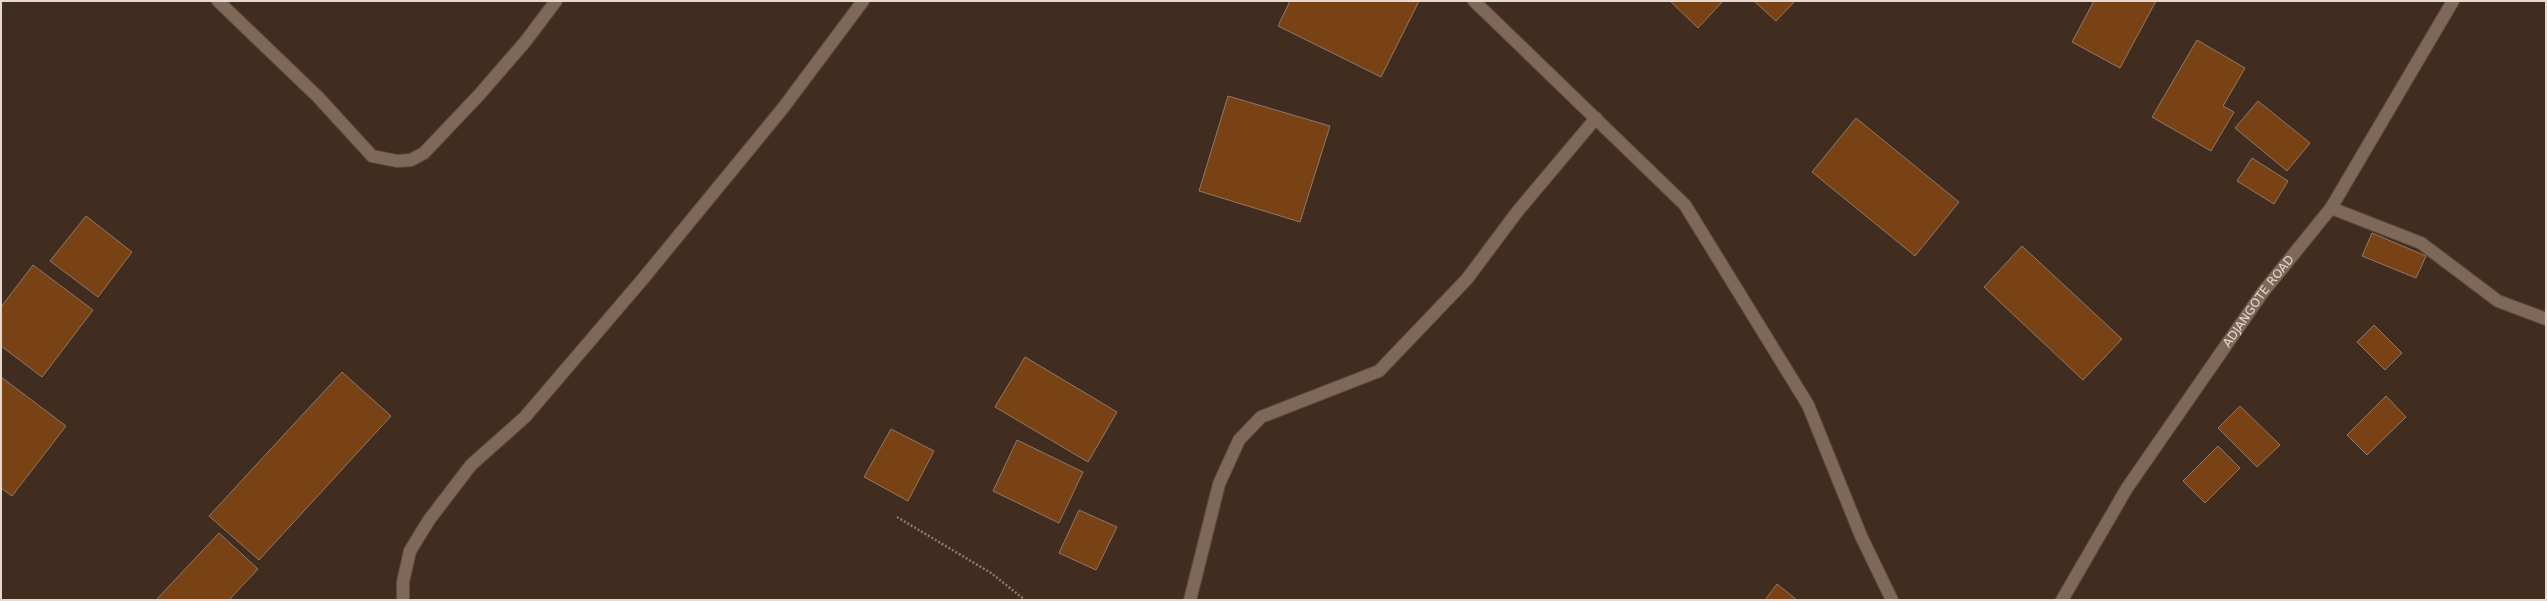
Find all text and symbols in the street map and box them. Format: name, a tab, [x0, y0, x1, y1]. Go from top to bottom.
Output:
street label: ADJANGOTE ROAD	[2220, 252, 2297, 350]

